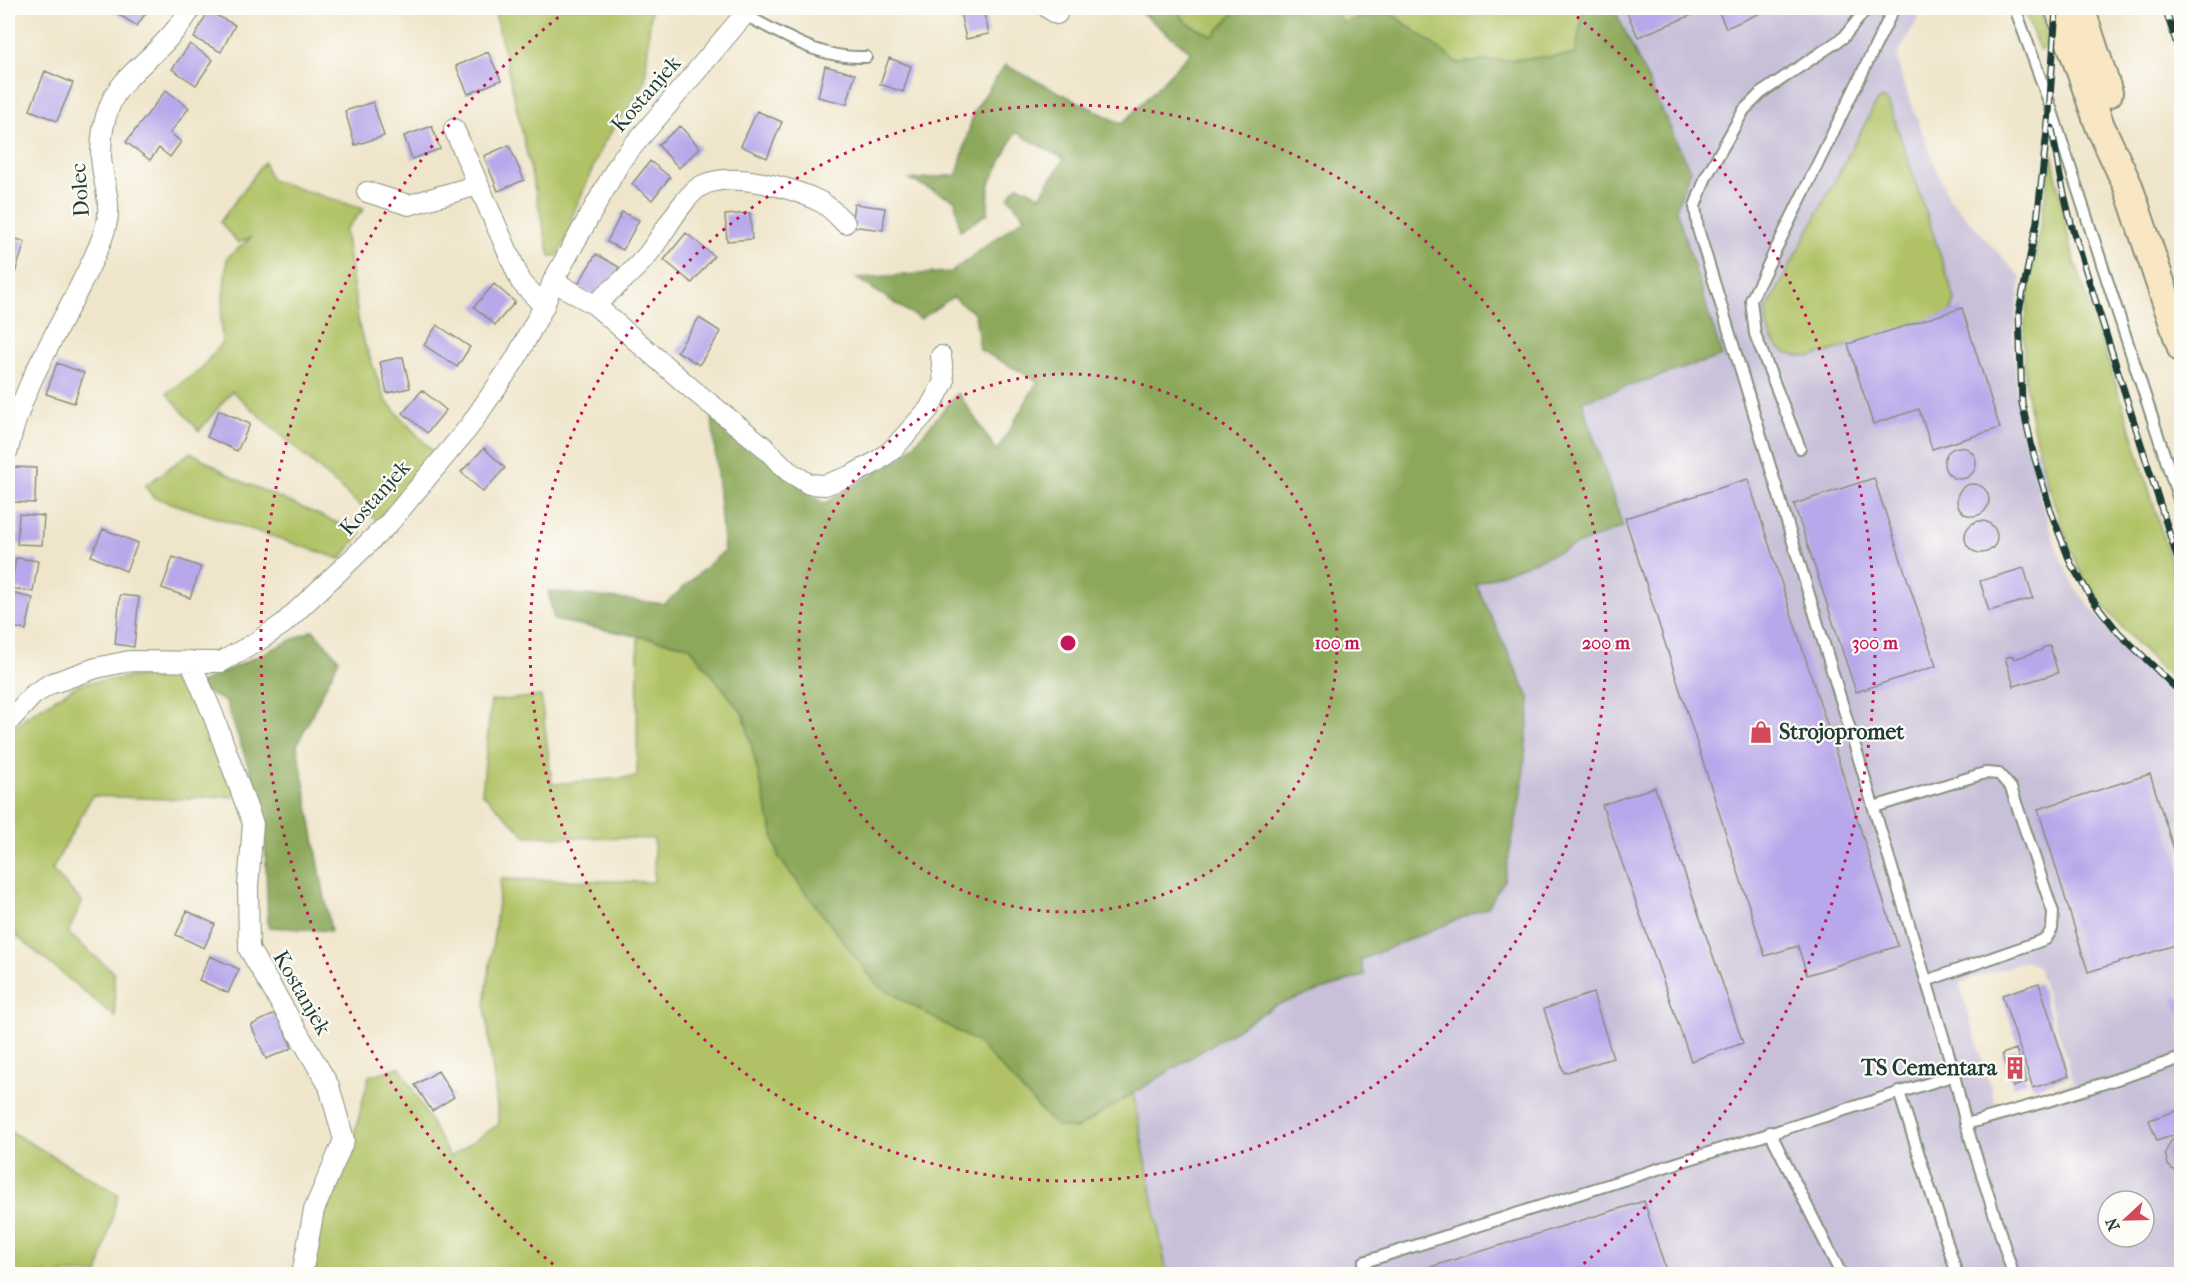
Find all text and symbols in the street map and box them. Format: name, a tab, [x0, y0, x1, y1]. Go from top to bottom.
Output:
street label: Kostanjek	[606, 50, 687, 138]
street label: Dolec	[65, 162, 95, 218]
street label: Kostanjek	[334, 454, 416, 541]
centre of rings	[1058, 633, 1078, 653]
text: 100 m	[1314, 633, 1361, 654]
text: 200 m	[1582, 633, 1631, 654]
text: 300 m	[1852, 633, 1899, 654]
shop icon: Strojopromet	[1748, 719, 1774, 745]
place label: Strojopromet	[1779, 719, 1905, 745]
street label: Kostanjek	[267, 946, 337, 1040]
place label: TS Cementara	[1860, 1055, 1998, 1081]
building icon: TS Cementara	[2002, 1055, 2028, 1081]
north arrow	[2096, 1189, 2156, 1249]
text: N	[2101, 1214, 2124, 1234]

